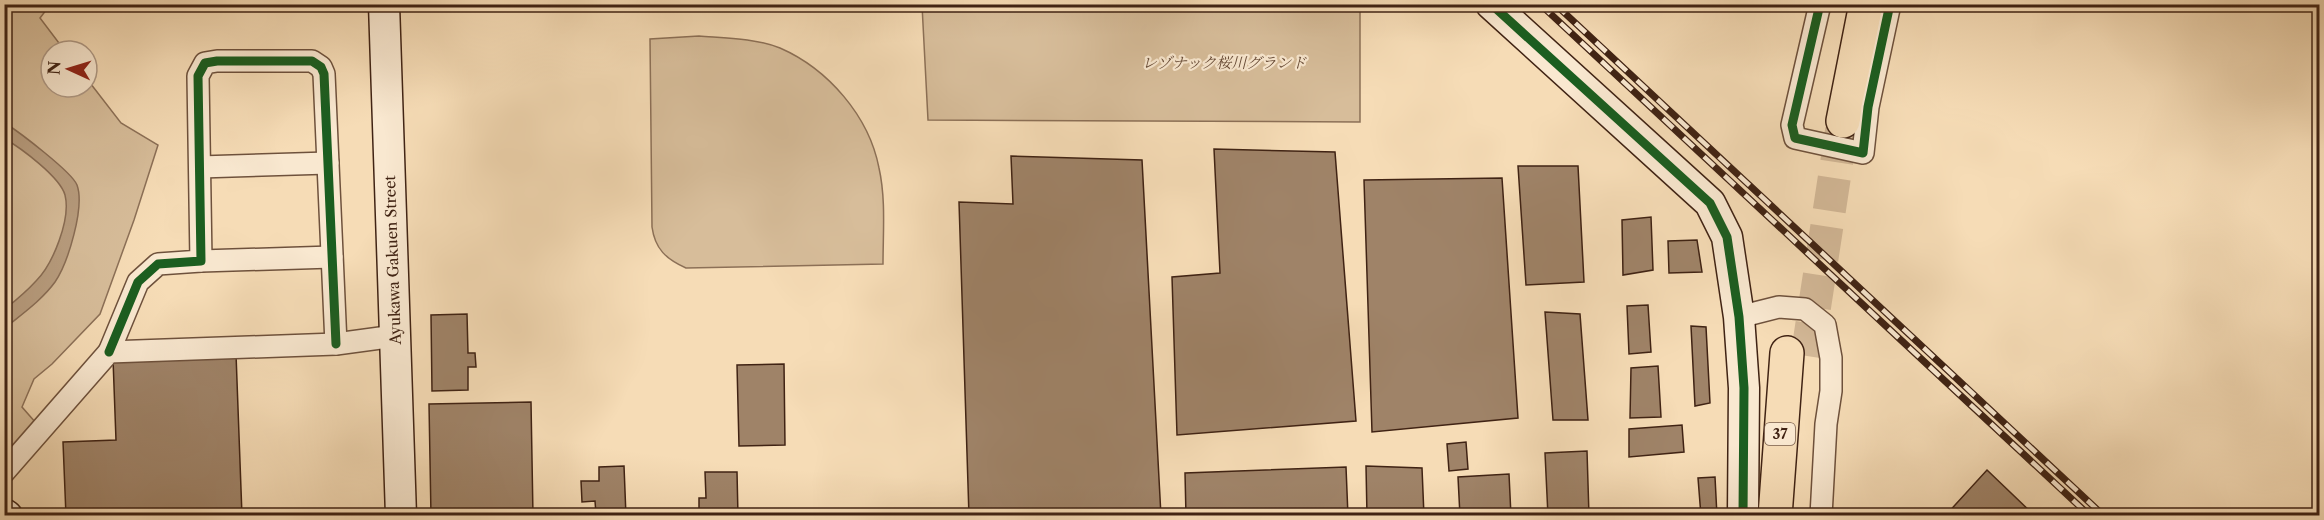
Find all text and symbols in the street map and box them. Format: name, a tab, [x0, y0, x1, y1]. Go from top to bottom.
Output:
north arrow	[39, 39, 99, 99]
park label: レゾナック桜川グランド	[1142, 53, 1307, 72]
text: N	[44, 60, 65, 76]
street label: Ayukawa Gakuen Street	[380, 174, 405, 346]
road number: 37	[1765, 423, 1795, 445]

